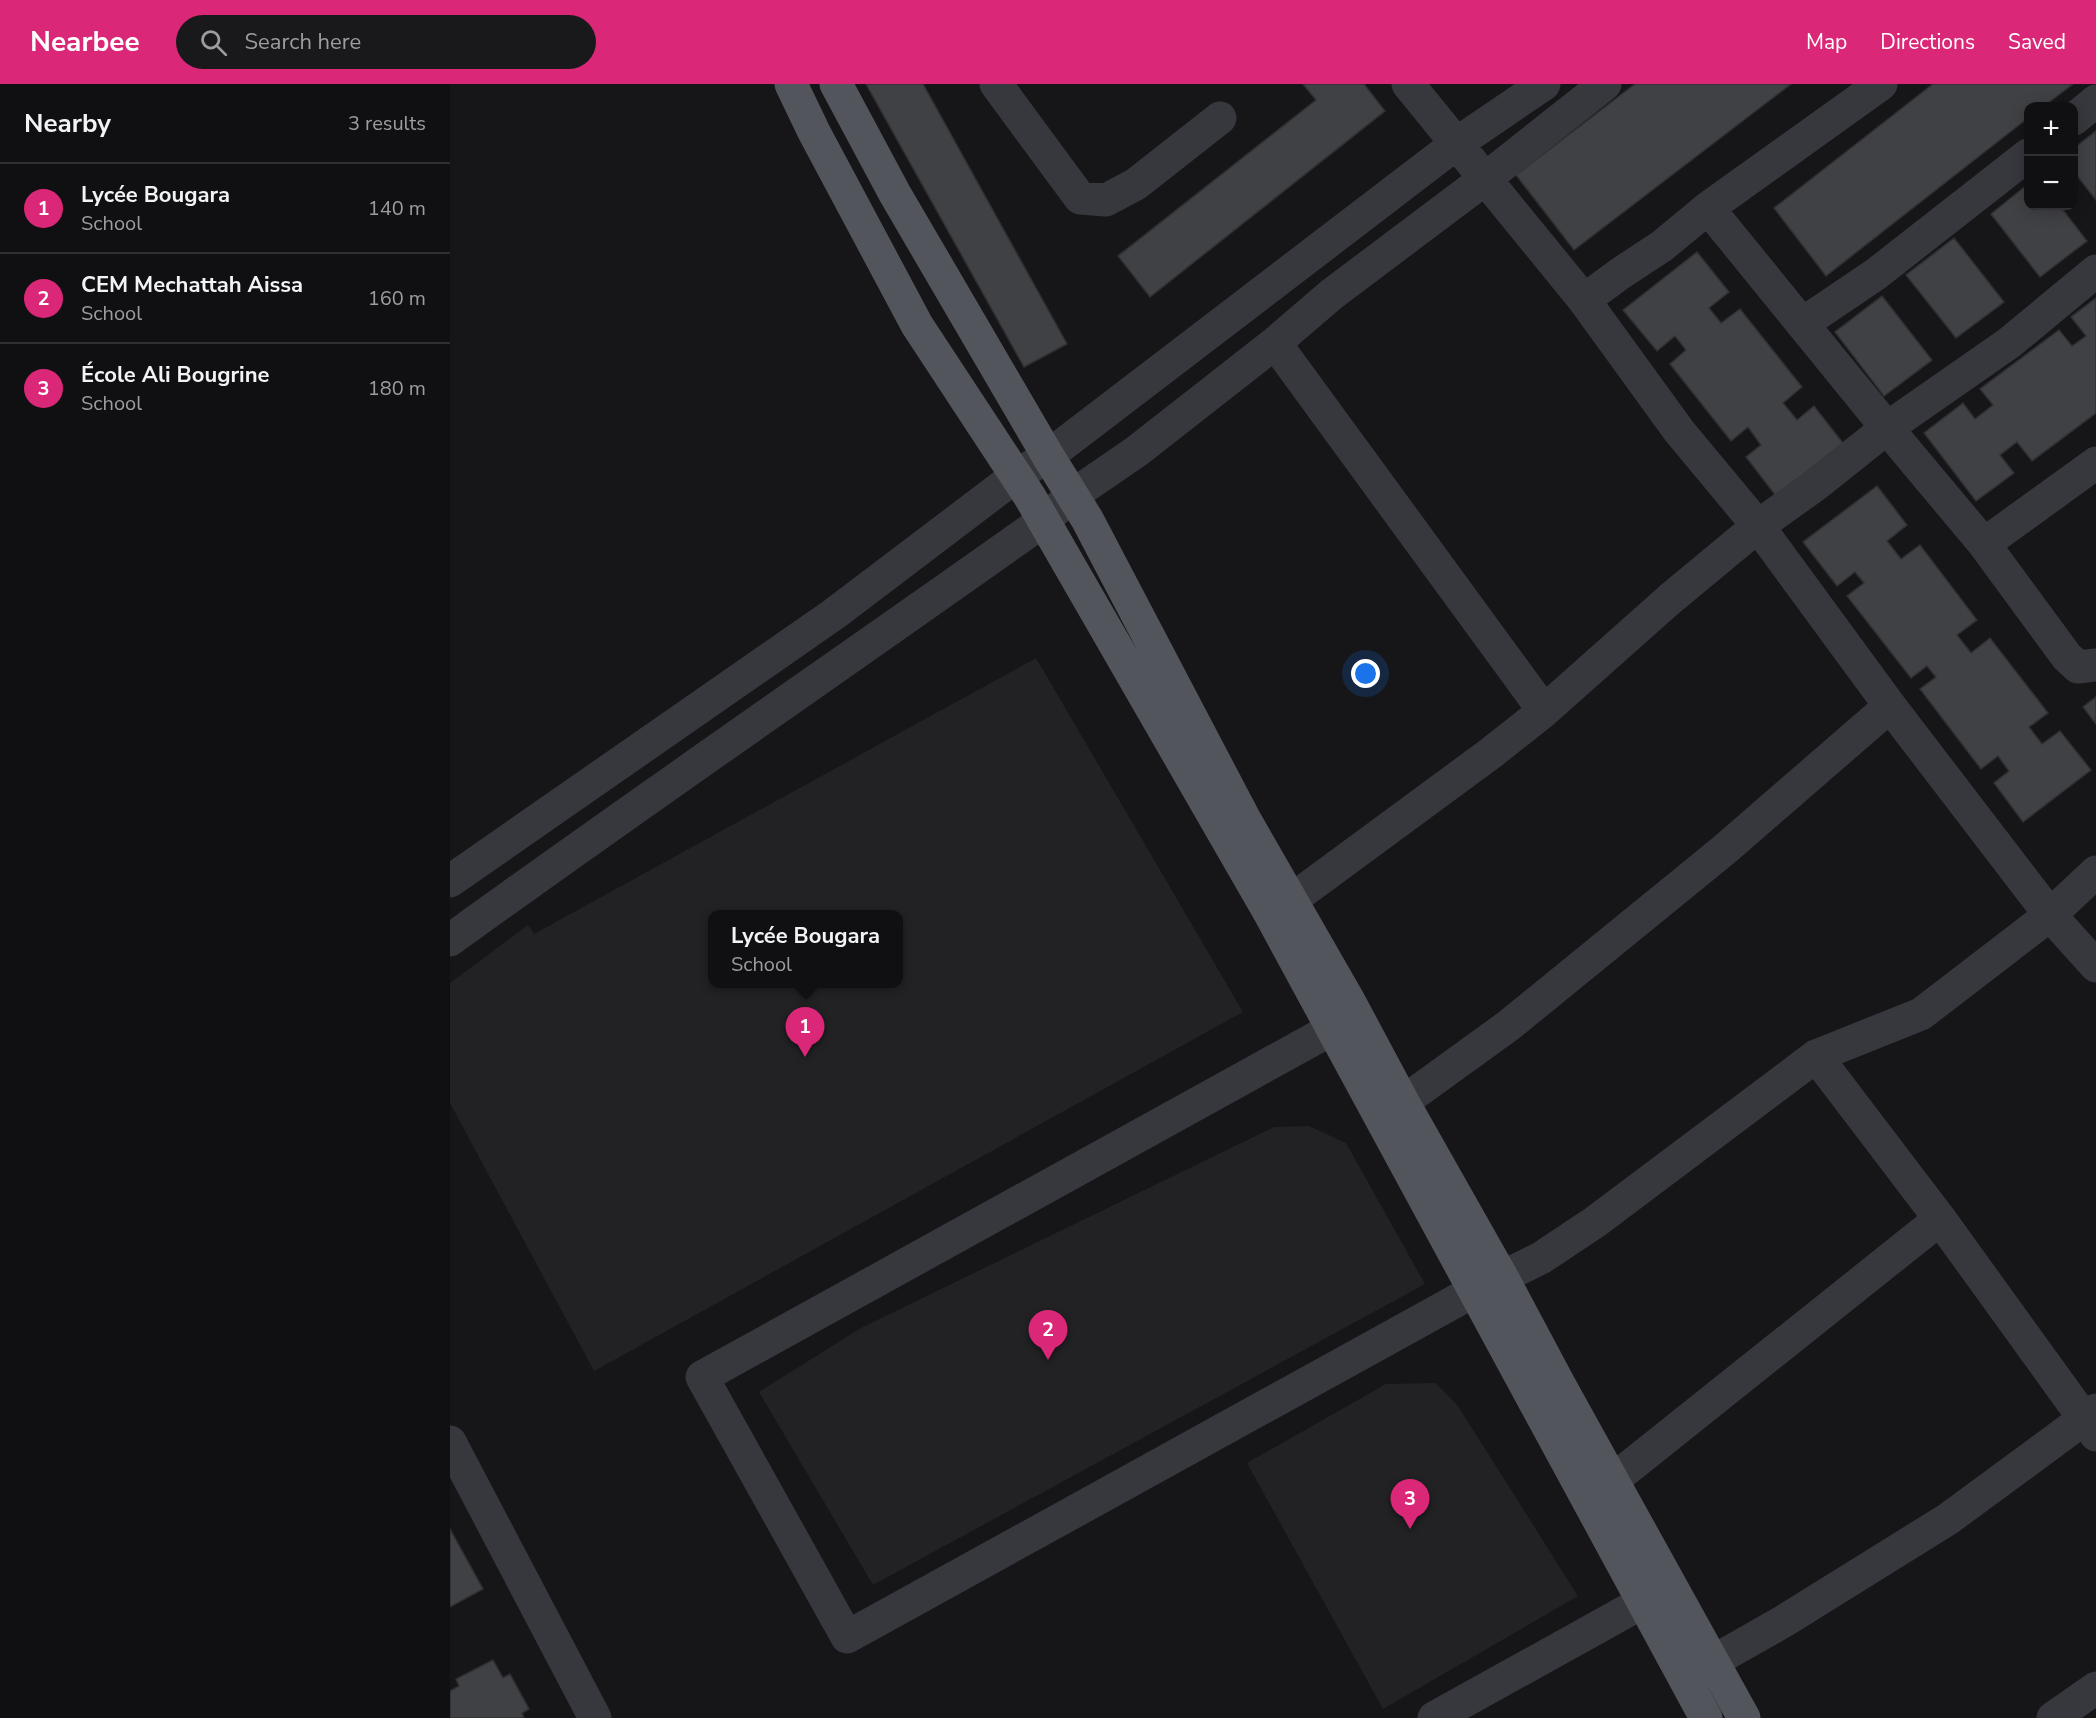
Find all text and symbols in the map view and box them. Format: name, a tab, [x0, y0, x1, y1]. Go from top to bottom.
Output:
search box	[176, 15, 596, 69]
text: Nearbee	[30, 23, 140, 61]
icon: search	[197, 26, 230, 59]
text: Search here	[245, 27, 361, 57]
text: Map	[1806, 28, 1847, 56]
text: Directions	[1880, 28, 1975, 56]
text: Saved	[2008, 28, 2066, 56]
map controls	[2024, 102, 2078, 210]
button: +	[2024, 102, 2078, 156]
text: Nearby	[24, 106, 111, 141]
text: 3 results	[348, 110, 426, 137]
button: −	[2024, 156, 2078, 210]
text: Lycée Bougara	[81, 180, 230, 210]
text: 1	[38, 195, 50, 222]
text: 140 m	[368, 195, 426, 222]
text: School	[81, 210, 142, 237]
text: CEM Mechattah Aissa	[81, 270, 303, 300]
text: 2	[38, 285, 50, 312]
text: 160 m	[368, 285, 426, 312]
text: School	[81, 300, 142, 327]
text: École Ali Bougrine	[81, 360, 269, 390]
text: 3	[38, 375, 50, 402]
text: 180 m	[368, 375, 426, 402]
text: School	[81, 390, 142, 417]
your location	[1351, 659, 1380, 688]
popup	[708, 910, 903, 988]
text: Lycée Bougara	[731, 921, 880, 951]
text: School	[731, 951, 792, 978]
pin: 1	[786, 1008, 824, 1057]
pin: 2	[1028, 1310, 1068, 1360]
pin: 3	[1390, 1480, 1430, 1529]

